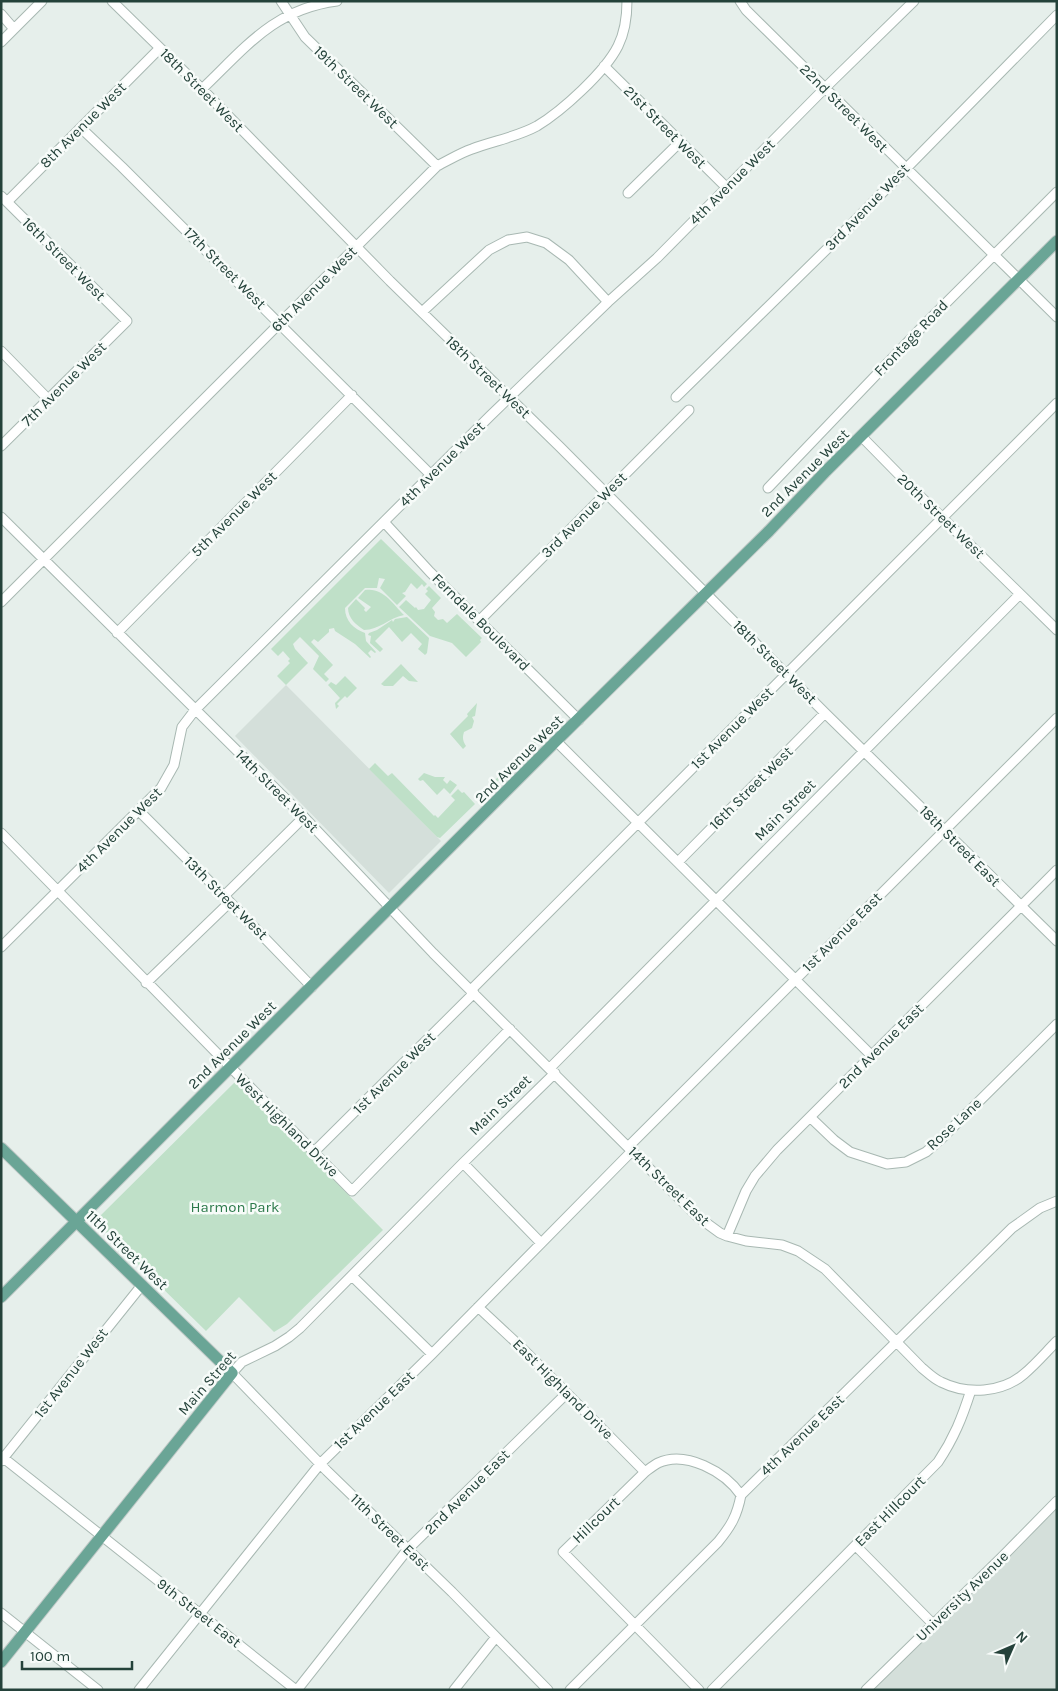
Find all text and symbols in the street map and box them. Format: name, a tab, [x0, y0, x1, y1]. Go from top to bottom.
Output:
street label: 19th Street West	[310, 42, 402, 132]
street label: 18th Street West	[156, 44, 248, 136]
street label: 22nd Street West	[796, 60, 892, 156]
street label: 8th Avenue West	[36, 78, 130, 172]
street label: 21st Street West	[620, 82, 710, 172]
street label: 4th Avenue West	[685, 135, 779, 229]
street label: 3rd Avenue West	[821, 160, 913, 254]
street label: 16th Street West	[18, 213, 110, 305]
street label: 17th Street West	[180, 223, 270, 313]
street label: 6th Avenue West	[267, 242, 361, 336]
street label: Frontage Road	[870, 296, 952, 380]
street label: 18th Street West	[442, 332, 535, 422]
street label: 7th Avenue West	[18, 338, 110, 430]
street label: 4th Avenue West	[395, 417, 489, 511]
street label: 2nd Avenue West	[757, 425, 853, 521]
street label: 5th Avenue West	[187, 467, 281, 561]
street label: 3rd Avenue West	[537, 468, 631, 562]
street label: 20th Street West	[893, 470, 989, 563]
street label: Ferndale Boulevard	[428, 569, 534, 675]
street label: 18th Street West	[729, 616, 821, 708]
street label: 1st Avenue West	[687, 683, 777, 773]
street label: 2nd Avenue West	[471, 711, 567, 807]
street label: 16th Street West	[705, 742, 797, 834]
street label: 14th Street West	[232, 746, 323, 837]
street label: Main Street	[751, 775, 820, 844]
street label: 4th Avenue West	[72, 783, 166, 877]
street label: 18th Street East	[916, 802, 1005, 891]
street label: 13th Street West	[180, 852, 272, 944]
street label: 1st Avenue East	[798, 888, 886, 976]
street label: 2nd Avenue West	[184, 997, 280, 1093]
street label: 2nd Avenue East	[835, 999, 928, 1092]
street label: 1st Avenue West	[349, 1028, 439, 1118]
street label: West Highland Drive	[232, 1070, 342, 1180]
street label: Main Street	[465, 1071, 535, 1139]
street label: Rose Lane	[923, 1094, 985, 1154]
street label: 14th Street East	[624, 1143, 714, 1230]
park label: Harmon Park	[191, 1198, 280, 1216]
street label: 11th Street West	[82, 1206, 172, 1294]
street label: 1st Avenue West	[30, 1324, 112, 1422]
street label: East Highland Drive	[509, 1335, 617, 1443]
street label: Main Street	[174, 1347, 240, 1419]
street label: 1st Avenue East	[330, 1367, 418, 1453]
street label: 4th Avenue East	[756, 1390, 848, 1480]
street label: 2nd Avenue East	[421, 1445, 514, 1538]
street label: East Hillcourt	[851, 1472, 929, 1550]
street label: 11th Street East	[347, 1490, 434, 1575]
street label: Hillcourt	[569, 1493, 624, 1547]
street label: University Avenue	[912, 1547, 1012, 1645]
street label: 9th Street East	[153, 1575, 245, 1652]
north arrow	[988, 1621, 1038, 1671]
text: N	[1012, 1628, 1031, 1647]
scale bar	[22, 1638, 132, 1670]
text: 100 m	[30, 1647, 70, 1665]

